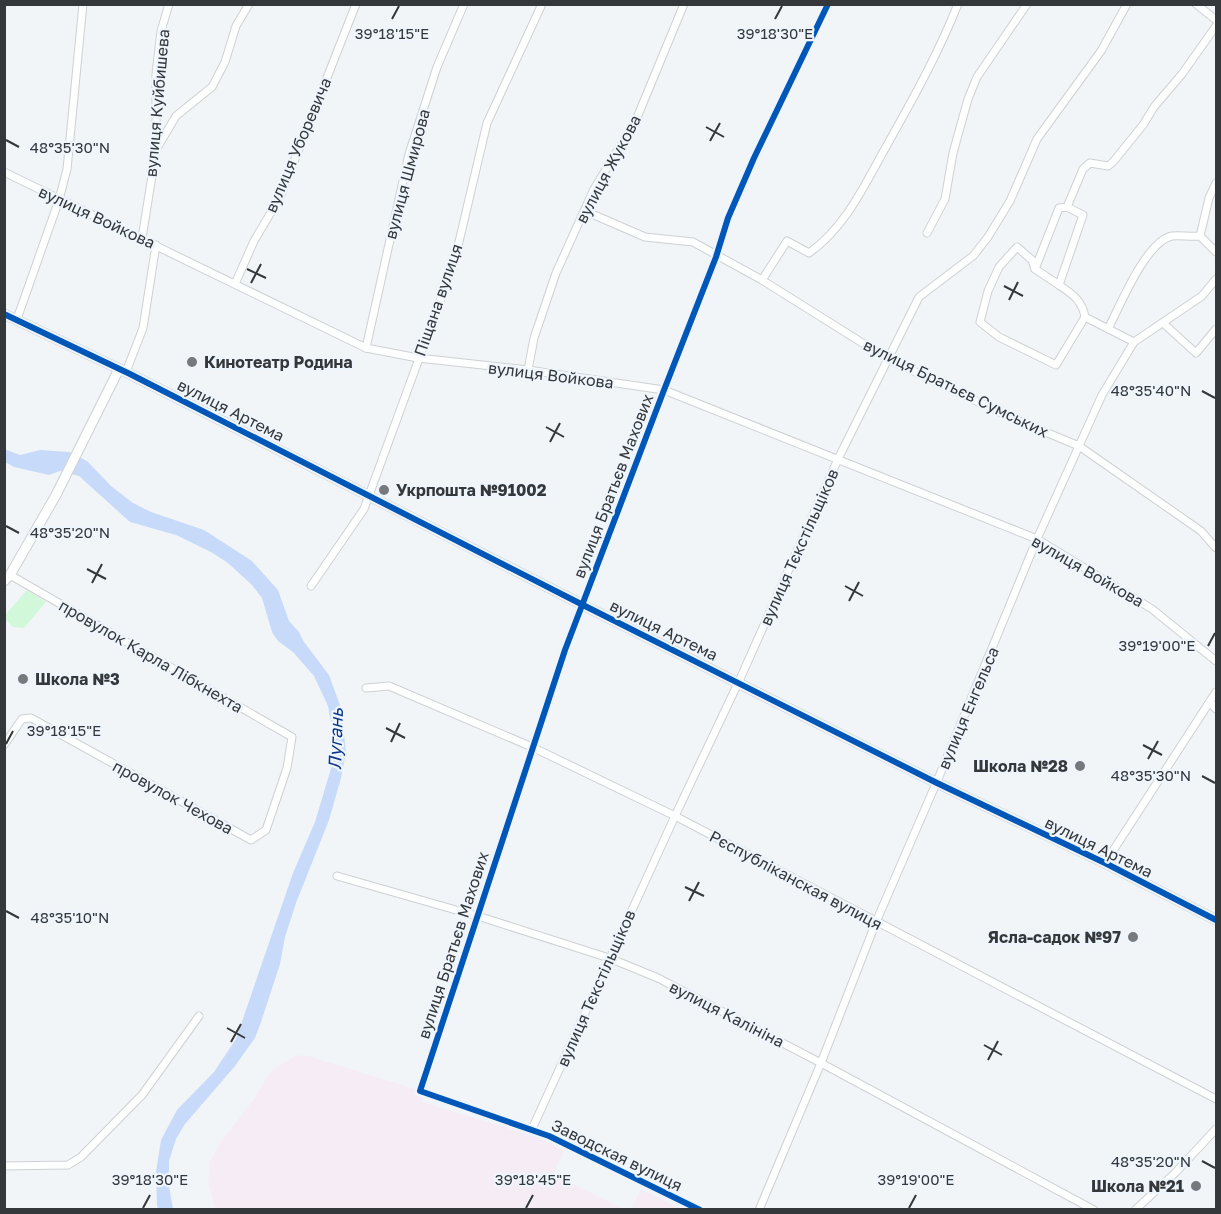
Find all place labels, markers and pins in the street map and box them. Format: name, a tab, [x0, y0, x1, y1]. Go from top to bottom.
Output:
place label: Кинотеатр Родина	[204, 352, 352, 372]
marker: Кинотеатр Родина	[185, 355, 199, 369]
place label: Укрпошта №91002	[396, 480, 547, 500]
marker: Укрпошта №91002	[377, 483, 391, 497]
place label: Школа №3	[35, 669, 120, 689]
marker: Школа №3	[16, 672, 30, 686]
place label: Школа №28	[973, 756, 1068, 776]
marker: Школа №28	[1073, 759, 1087, 773]
place label: Ясла-садок №97	[988, 927, 1121, 947]
marker: Ясла-садок №97	[1126, 930, 1140, 944]
place label: Школа №21	[1091, 1176, 1184, 1196]
marker: Школа №21	[1189, 1179, 1203, 1193]

